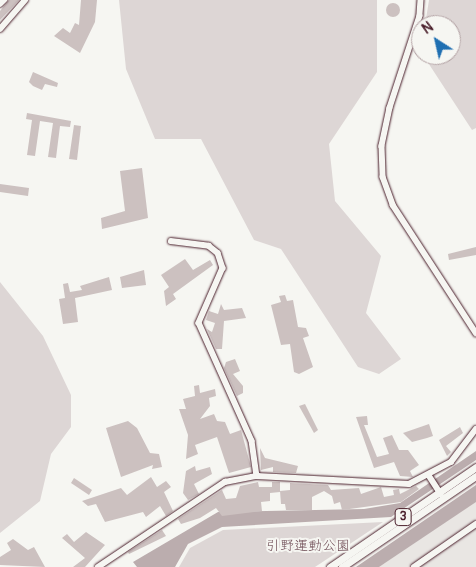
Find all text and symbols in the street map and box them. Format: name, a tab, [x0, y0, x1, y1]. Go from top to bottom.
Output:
north arrow	[411, 15, 461, 65]
text: N	[419, 18, 436, 38]
road number: 3	[394, 508, 412, 526]
park label: 引野運動公園	[266, 538, 350, 554]

